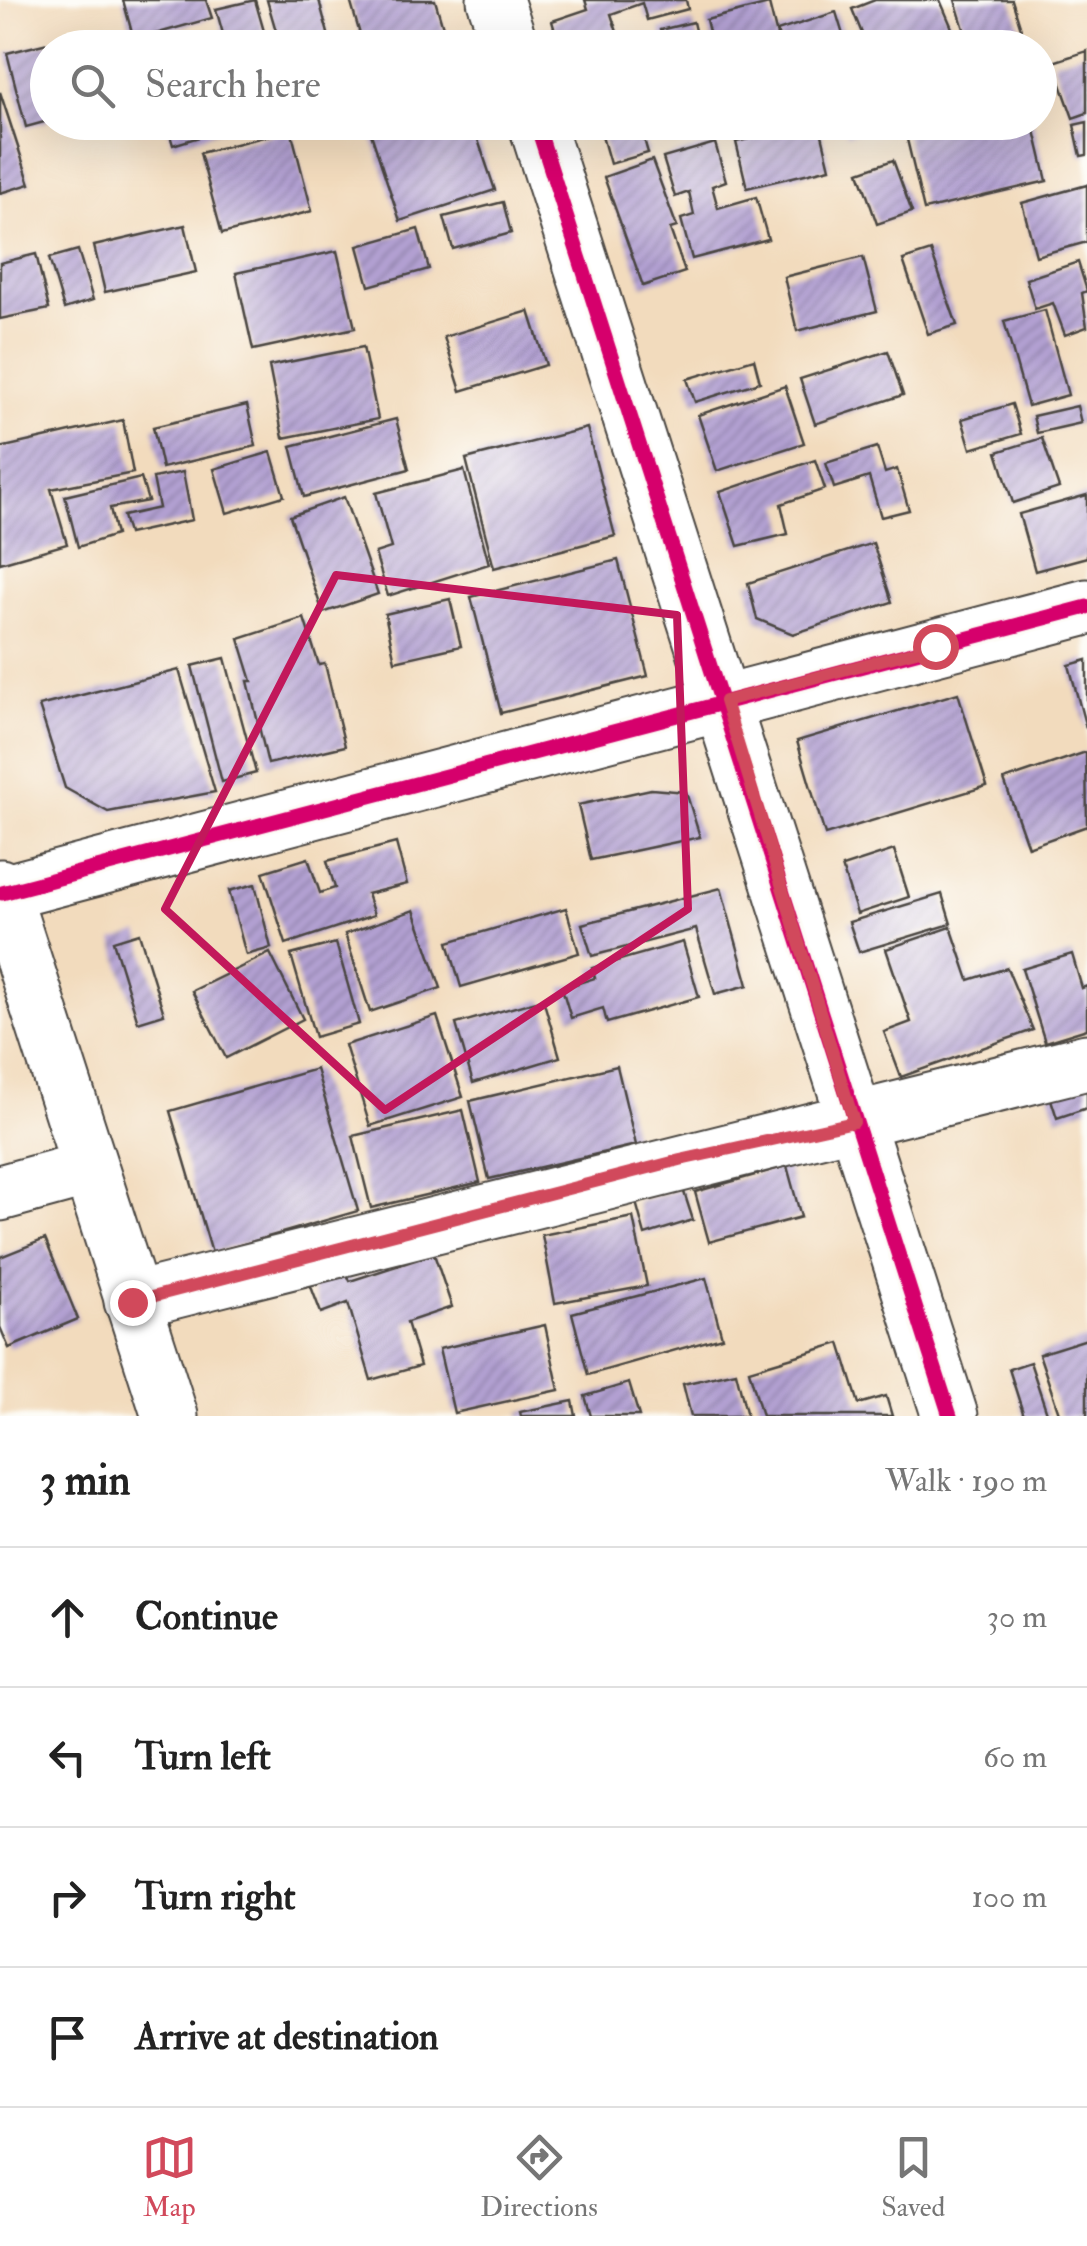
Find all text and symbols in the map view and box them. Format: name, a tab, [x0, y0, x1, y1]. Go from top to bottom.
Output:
search box	[30, 30, 1057, 140]
icon: search	[65, 58, 120, 113]
text: Search here	[145, 61, 321, 109]
route start	[913, 624, 959, 670]
route end	[110, 1280, 156, 1326]
text: 3 min	[40, 1455, 130, 1507]
text: Walk · 190 m	[885, 1461, 1047, 1501]
icon: ahead	[40, 1590, 95, 1645]
text: Continue	[135, 1593, 278, 1641]
text: 30 m	[987, 1597, 1047, 1637]
icon: left	[40, 1730, 95, 1785]
text: Turn left	[135, 1733, 271, 1781]
text: 60 m	[983, 1737, 1047, 1777]
icon: right	[40, 1870, 95, 1925]
text: Turn right	[135, 1873, 296, 1921]
text: 100 m	[971, 1877, 1047, 1917]
icon: arrive	[40, 2010, 95, 2065]
text: Arrive at destination	[135, 2013, 439, 2061]
tab: Map	[142, 2130, 197, 2225]
tab: Directions	[480, 2130, 598, 2225]
tab: Saved	[881, 2130, 945, 2225]

